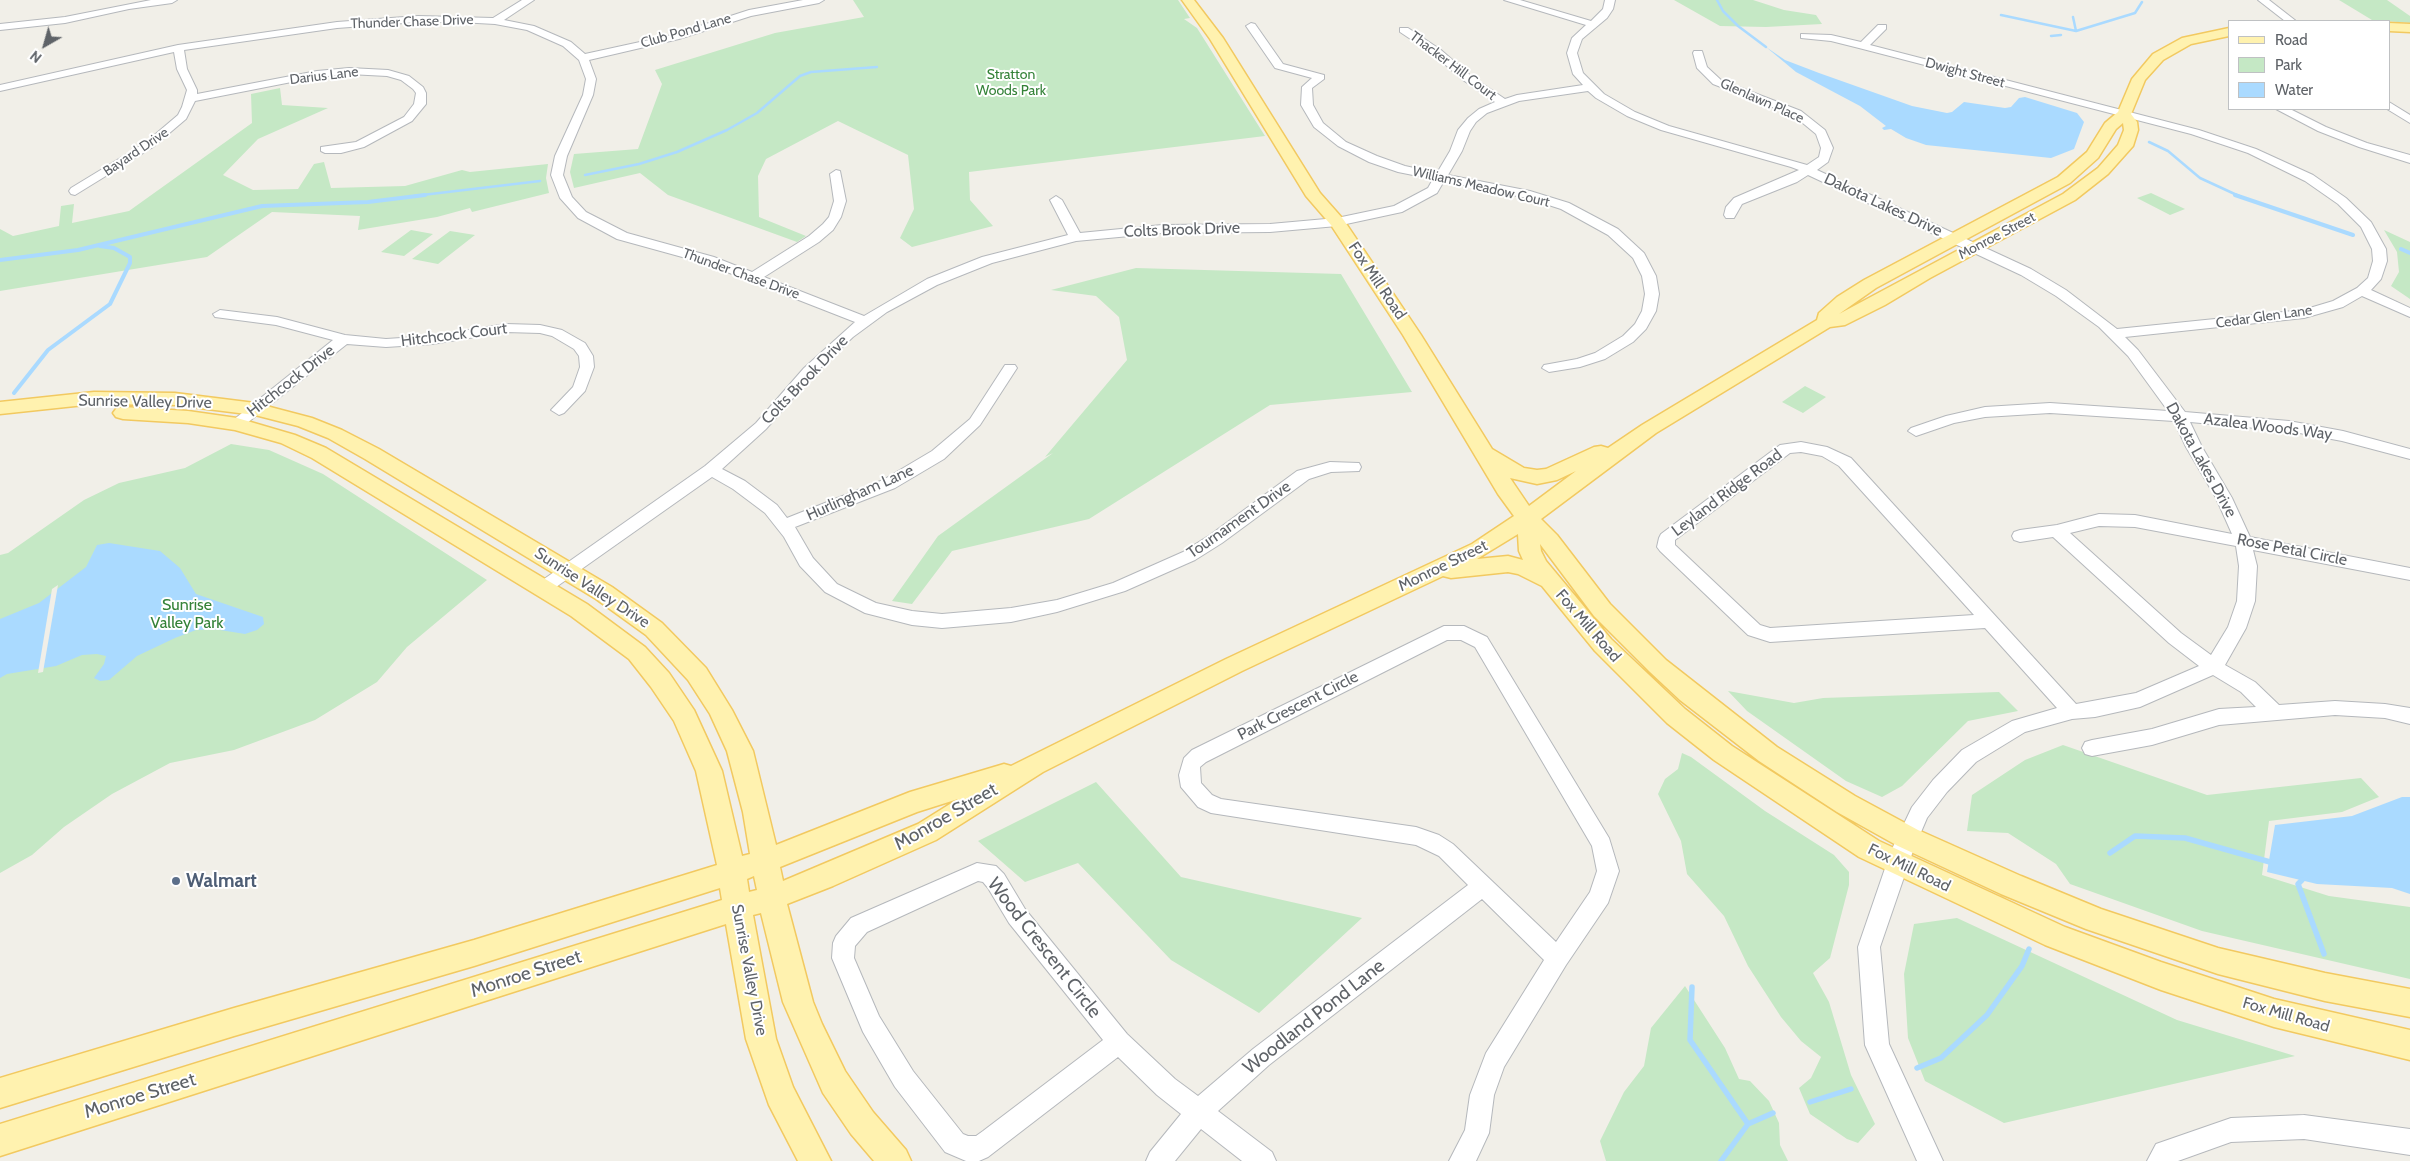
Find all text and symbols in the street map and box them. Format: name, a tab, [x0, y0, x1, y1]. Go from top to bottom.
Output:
street label: Club Pond Lane	[639, 10, 733, 52]
street label: Thunder Chase Drive	[350, 11, 474, 33]
north arrow	[20, 20, 70, 70]
legend	[2228, 20, 2390, 110]
street label: Thacker Hill Court	[1406, 28, 1500, 104]
text: Road	[2275, 31, 2308, 49]
text: N	[26, 47, 45, 67]
street label: Dwight Street	[1923, 54, 2007, 92]
text: Park	[2275, 56, 2302, 74]
street label: Darius Lane	[289, 63, 359, 89]
park label: Stratton Woods Park	[976, 67, 1046, 100]
street label: Glenlawn Place	[1718, 75, 1806, 127]
text: Water	[2275, 81, 2313, 99]
street label: Bayard Drive	[100, 124, 172, 180]
street label: Williams Meadow Court	[1411, 163, 1551, 211]
street label: Dakota Lakes Drive	[1821, 169, 1945, 241]
street label: Monroe Street	[1956, 209, 2038, 263]
street label: Colts Brook Drive	[1124, 218, 1240, 242]
street label: Fox Mill Road	[1344, 239, 1410, 323]
street label: Thunder Chase Drive	[680, 245, 802, 303]
street label: Cedar Glen Lane	[2215, 302, 2313, 332]
street label: Hitchcock Court	[400, 319, 508, 351]
street label: Colts Brook Drive	[758, 332, 852, 428]
street label: Hitchcock Drive	[243, 341, 339, 421]
street label: Sunrise Valley Drive	[78, 391, 212, 413]
street label: Dakota Lakes Drive	[2162, 399, 2240, 521]
street label: Azalea Woods Way	[2203, 410, 2333, 444]
street label: Leyland Ridge Road	[1668, 445, 1786, 541]
street label: Hurlingham Lane	[803, 461, 917, 525]
street label: Tournament Drive	[1184, 477, 1294, 563]
street label: Rose Petal Circle	[2235, 530, 2349, 570]
street label: Monroe Street	[1395, 536, 1491, 596]
street label: Sunrise Valley Drive	[531, 544, 653, 632]
street label: Fox Mill Road	[1551, 586, 1625, 666]
park label: Sunrise Valley Park	[151, 595, 223, 633]
street label: Park Crescent Circle	[1235, 667, 1361, 745]
street label: Monroe Street	[890, 778, 1002, 856]
street label: Fox Mill Road	[1865, 840, 1953, 896]
place label: Walmart	[186, 870, 257, 892]
street label: Wood Crescent Circle	[982, 873, 1106, 1023]
marker: Walmart	[170, 875, 182, 887]
street label: Sunrise Valley Drive	[727, 903, 771, 1037]
street label: Monroe Street	[468, 945, 584, 1003]
street label: Woodland Pond Lane	[1239, 955, 1389, 1079]
street label: Fox Mill Road	[2240, 993, 2332, 1037]
street label: Monroe Street	[82, 1068, 198, 1124]

